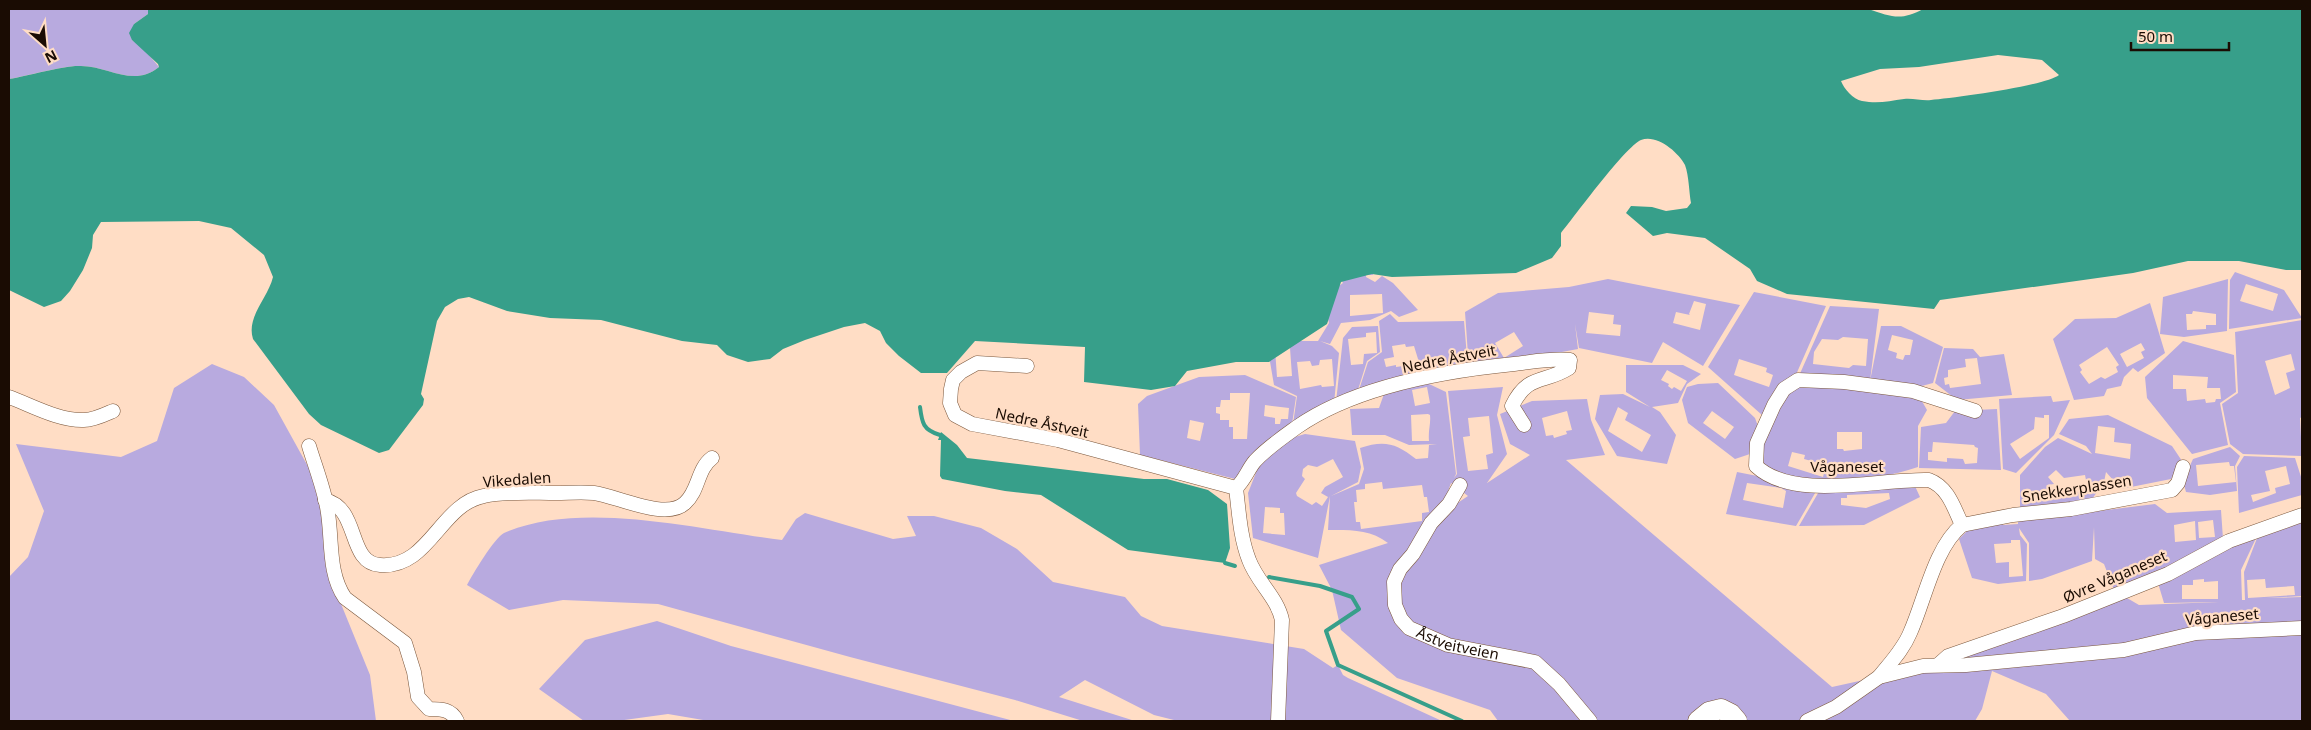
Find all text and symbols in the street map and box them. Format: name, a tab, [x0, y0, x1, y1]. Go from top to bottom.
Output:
north arrow	[20, 20, 70, 70]
scale bar	[2131, 20, 2228, 52]
text: 50 m	[2138, 26, 2173, 46]
text: N	[42, 46, 61, 68]
street label: Nedre Åstveit	[1400, 339, 1498, 377]
street label: Nedre Åstveit	[994, 402, 1091, 442]
street label: Våganeset	[1810, 456, 1884, 476]
street label: Vikedalen	[482, 467, 552, 491]
street label: Snekkerplassen	[2021, 470, 2133, 507]
street label: Øvre Våganeset	[2060, 545, 2170, 607]
street label: Våganeset	[2184, 603, 2260, 629]
street label: Åstveitveien	[1414, 621, 1501, 664]

